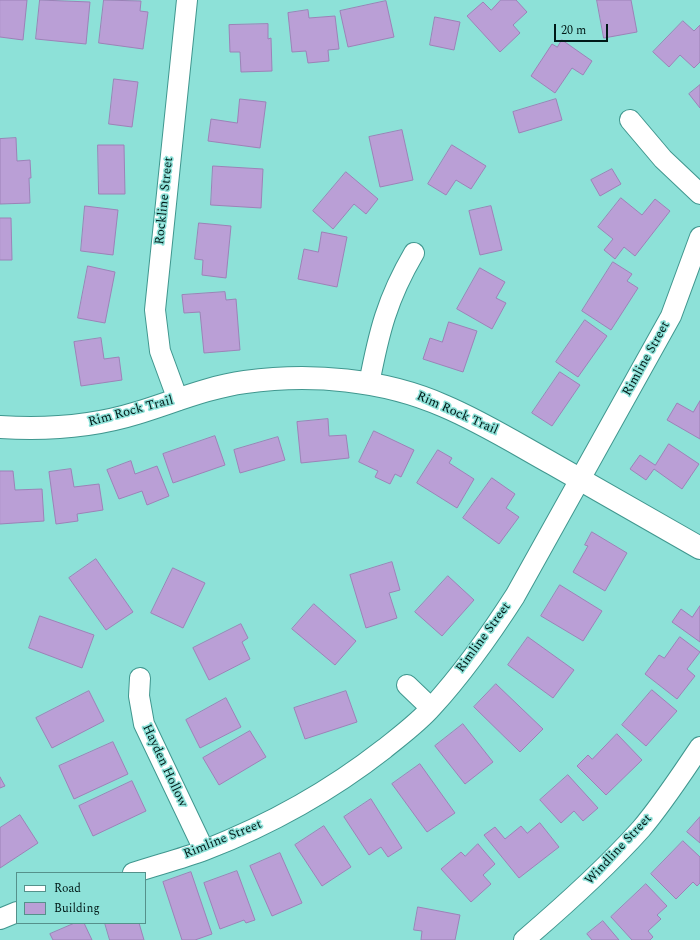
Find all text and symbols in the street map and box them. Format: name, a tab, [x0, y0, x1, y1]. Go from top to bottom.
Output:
scale bar	[556, 16, 610, 42]
text: 20 m	[561, 21, 586, 40]
street label: Rockline Street	[153, 156, 177, 246]
street label: Rimline Street	[620, 319, 674, 399]
street label: Rim Rock Trail	[414, 389, 500, 439]
street label: Rim Rock Trail	[87, 393, 175, 431]
street label: Rimline Street	[453, 600, 515, 676]
street label: Hayden Hollow	[138, 722, 190, 810]
street label: Windline Street	[582, 812, 656, 888]
street label: Rimline Street	[182, 817, 264, 863]
legend	[16, 872, 146, 924]
text: Road	[54, 879, 81, 898]
text: Building	[54, 899, 100, 918]

